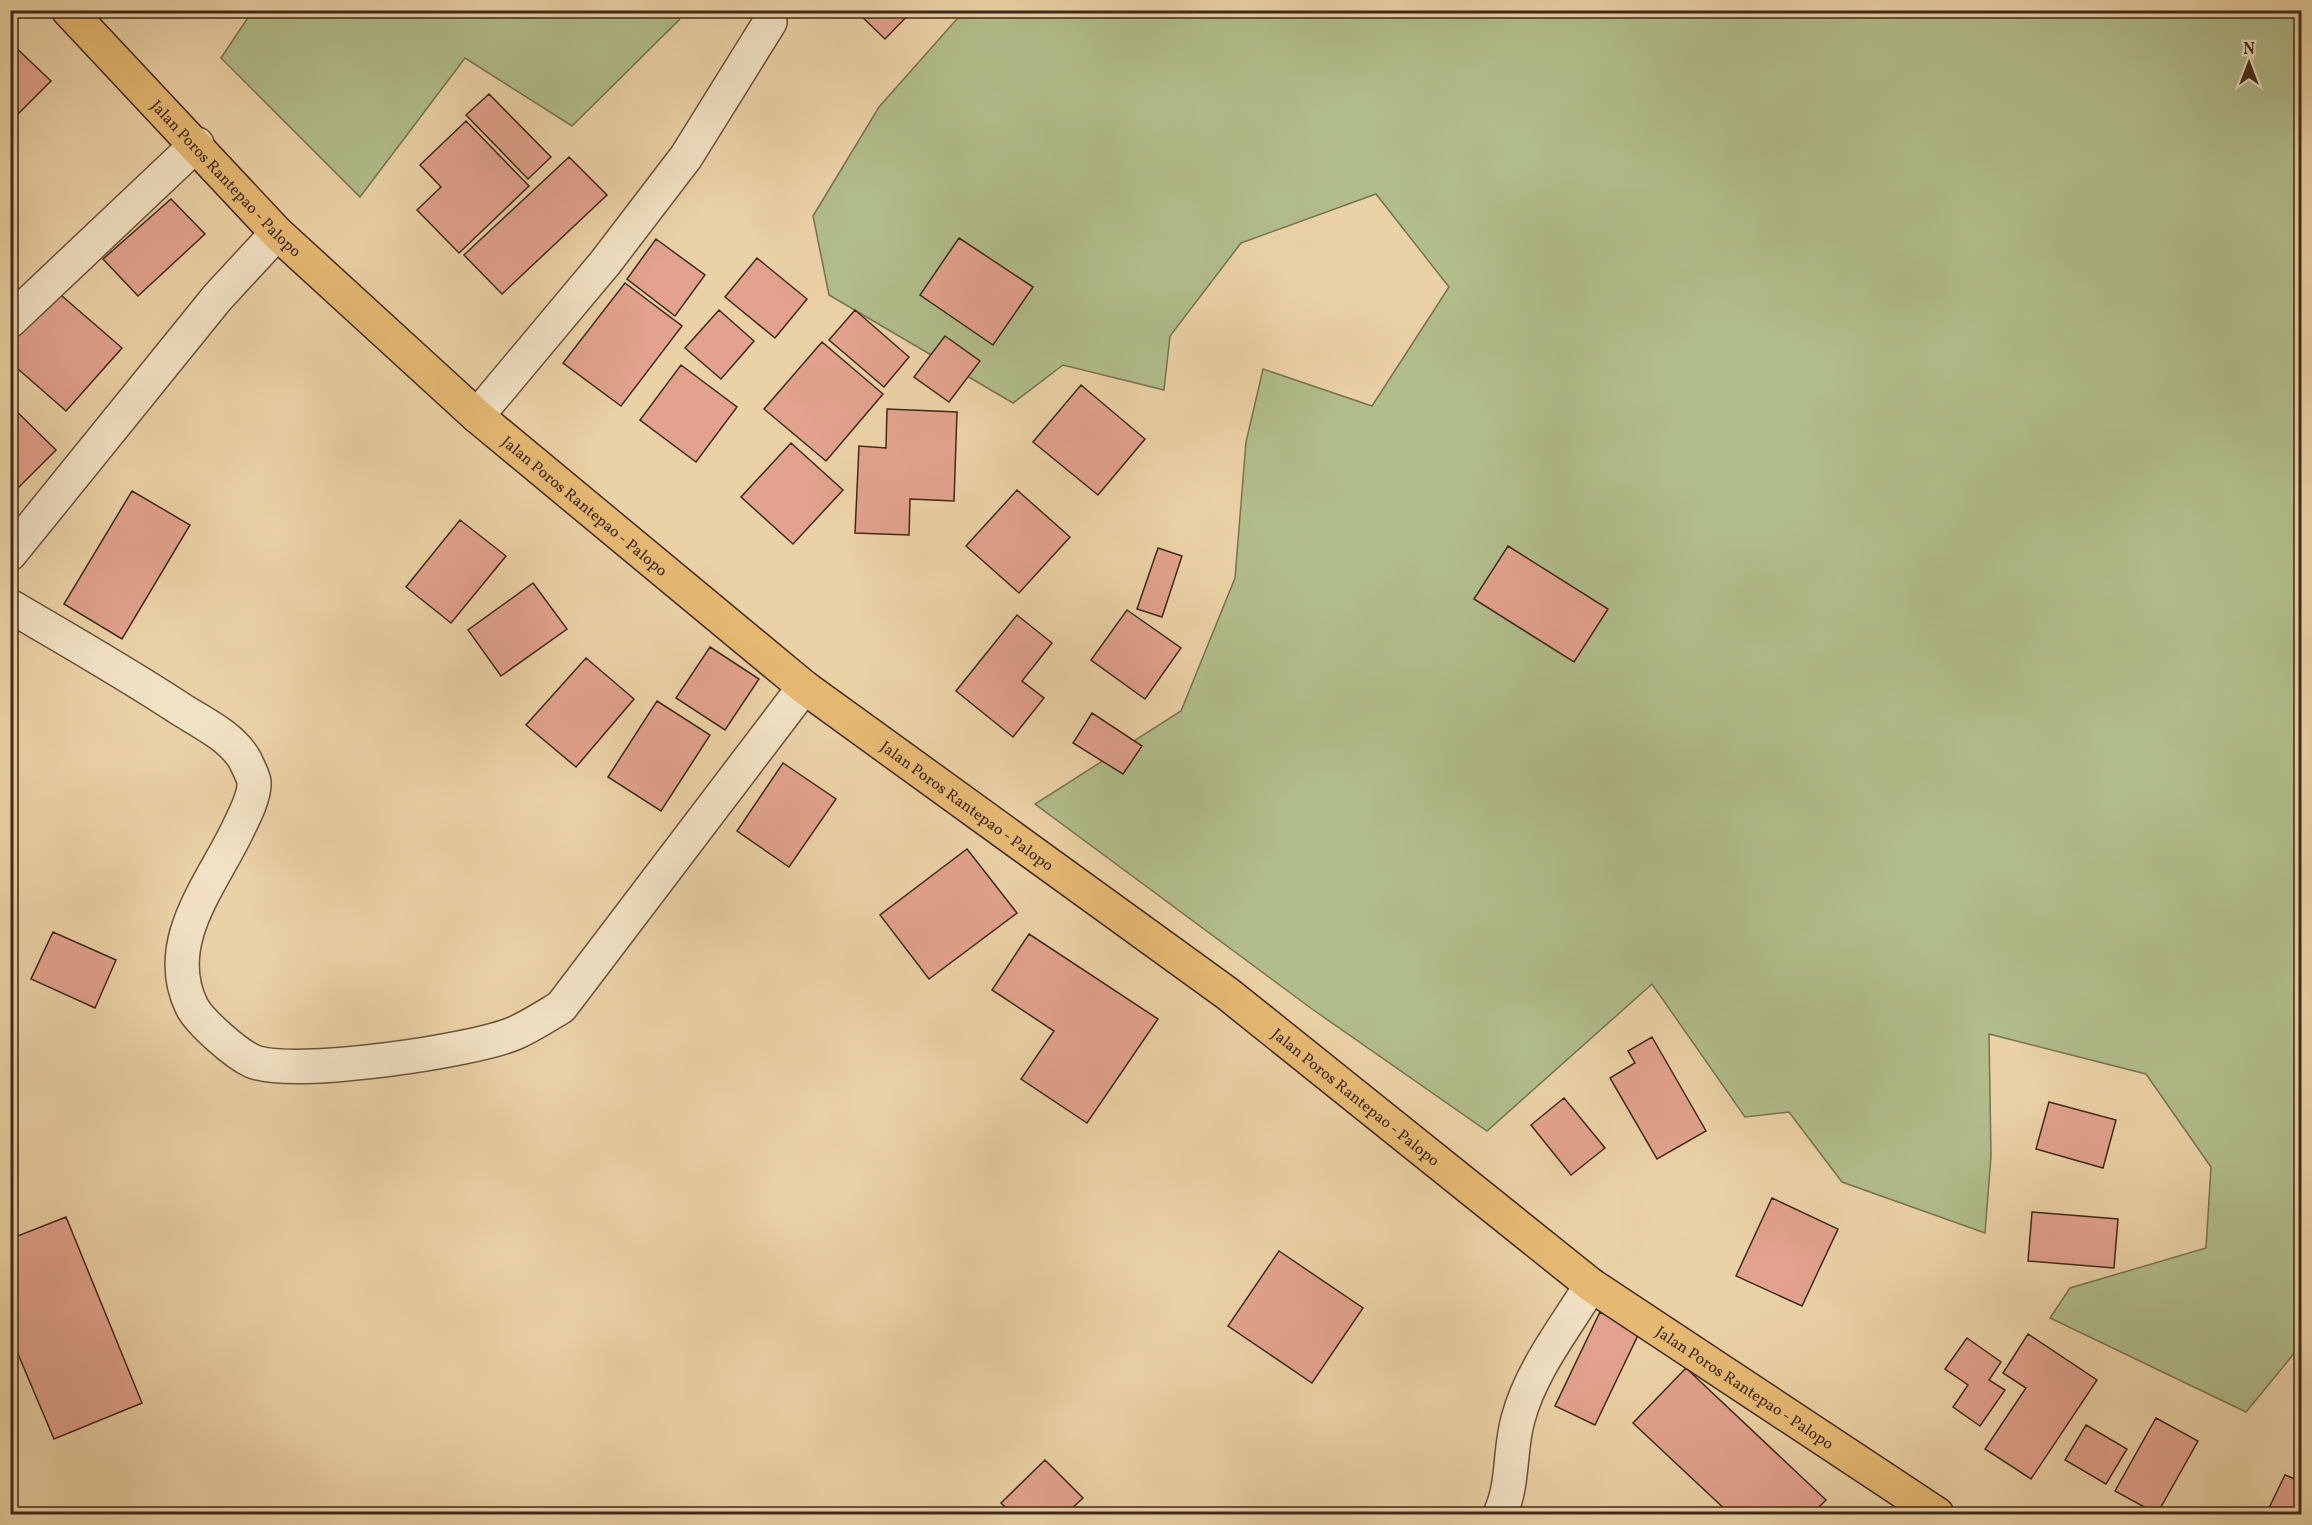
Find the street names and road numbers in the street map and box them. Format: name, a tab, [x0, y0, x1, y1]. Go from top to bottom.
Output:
street label: Jalan Poros Rantepao - Palopo	[145, 96, 305, 263]
street label: Jalan Poros Rantepao - Palopo	[496, 432, 671, 582]
street label: Jalan Poros Rantepao - Palopo	[875, 736, 1057, 877]
street label: Jalan Poros Rantepao - Palopo	[1266, 1024, 1443, 1172]
street label: Jalan Poros Rantepao - Palopo	[1651, 1322, 1837, 1456]

